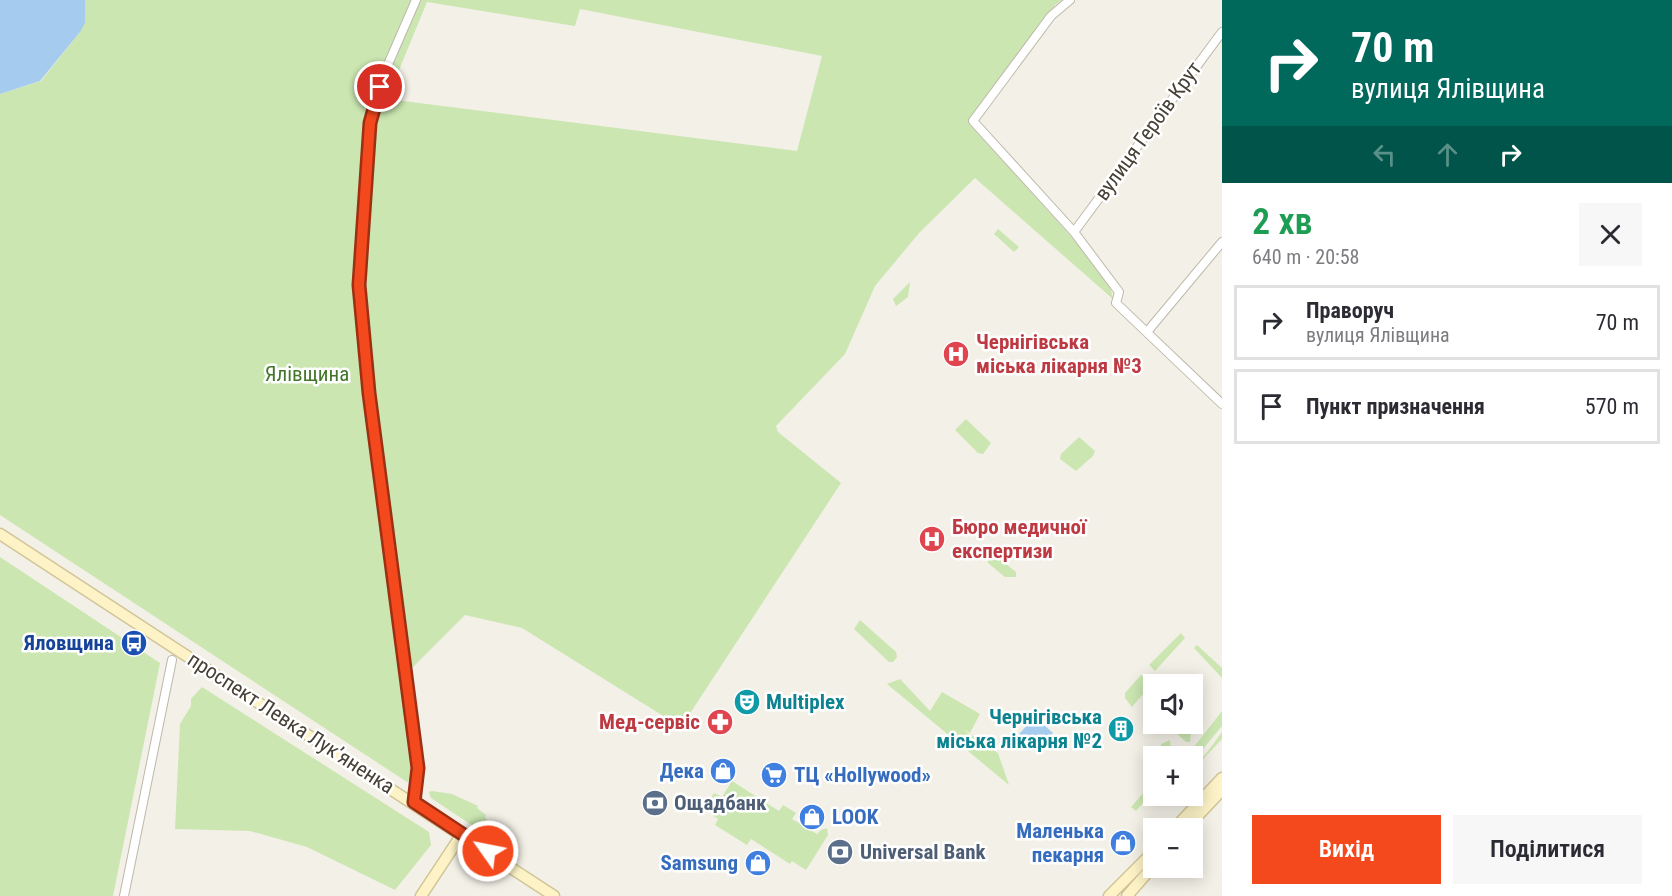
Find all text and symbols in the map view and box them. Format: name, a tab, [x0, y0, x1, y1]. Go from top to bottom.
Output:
text: 70 m	[1351, 23, 1434, 72]
icon: right	[1252, 24, 1330, 102]
street label: вулиця Героїв Крут	[1090, 57, 1206, 205]
pin	[354, 61, 405, 112]
icon: arrive	[363, 70, 396, 103]
text: вулиця Ялівщина	[1351, 73, 1545, 105]
icon: left	[1368, 138, 1401, 171]
icon: ahead	[1431, 138, 1464, 171]
icon: right	[1494, 138, 1527, 171]
text: 2 хв	[1252, 201, 1313, 243]
button: close	[1579, 203, 1642, 266]
text: 640 m · 20:58	[1252, 245, 1359, 269]
text: Праворуч	[1306, 298, 1394, 323]
icon: right	[1255, 306, 1288, 339]
text: 70 m	[1596, 310, 1639, 335]
text: вулиця Ялівщина	[1306, 323, 1450, 347]
place label: Чернігівська міська лікарня №3	[976, 330, 1142, 378]
hospital icon: Чернігівська міська лікарня №3	[941, 339, 971, 369]
park label: Ялівщина	[265, 362, 349, 386]
icon: arrive	[1255, 390, 1288, 423]
text: Пункт призначення	[1306, 394, 1485, 419]
text: 570 m	[1585, 394, 1639, 419]
place label: Бюро медичної експертизи	[952, 515, 1088, 563]
hospital icon: Бюро медичної експертизи	[917, 524, 947, 554]
bus stop icon: Яловщина	[119, 628, 149, 658]
place label: Яловщина	[23, 631, 114, 655]
street label: проспект Левка Лукʼяненка	[183, 647, 399, 799]
map controls	[1143, 674, 1203, 878]
button: sound	[1143, 674, 1203, 734]
theatre icon: Multiplex	[732, 687, 762, 717]
place label: Multiplex	[766, 690, 845, 714]
place label: Чернігівська міська лікарня №2	[936, 705, 1102, 753]
pharmacy icon: Мед-сервіс	[705, 707, 735, 737]
place label: Мед-сервіс	[599, 710, 700, 734]
building icon: Чернігівська міська лікарня №2	[1106, 714, 1136, 744]
button: +	[1143, 746, 1203, 806]
shop icon: Дека	[708, 756, 738, 786]
place label: Дека	[660, 759, 704, 783]
supermarket icon: ТЦ «Hollywood»	[759, 760, 789, 790]
place label: ТЦ «Hollywood»	[794, 763, 931, 787]
bank icon: Ощадбанк	[640, 788, 670, 818]
place label: Ощадбанк	[674, 791, 767, 815]
shop icon: LOOK	[797, 802, 827, 832]
place label: LOOK	[832, 805, 879, 829]
button: Вихід	[1252, 815, 1441, 884]
button: Поділитися	[1453, 815, 1642, 884]
button: −	[1143, 818, 1203, 878]
position arrow	[456, 819, 520, 883]
place label: Маленька пекарня	[1016, 819, 1104, 867]
shop icon: Маленька пекарня	[1108, 828, 1138, 858]
bank icon: Universal Bank	[825, 837, 855, 867]
place label: Universal Bank	[860, 840, 986, 864]
shop icon: Samsung	[743, 848, 773, 878]
place label: Samsung	[660, 851, 738, 875]

